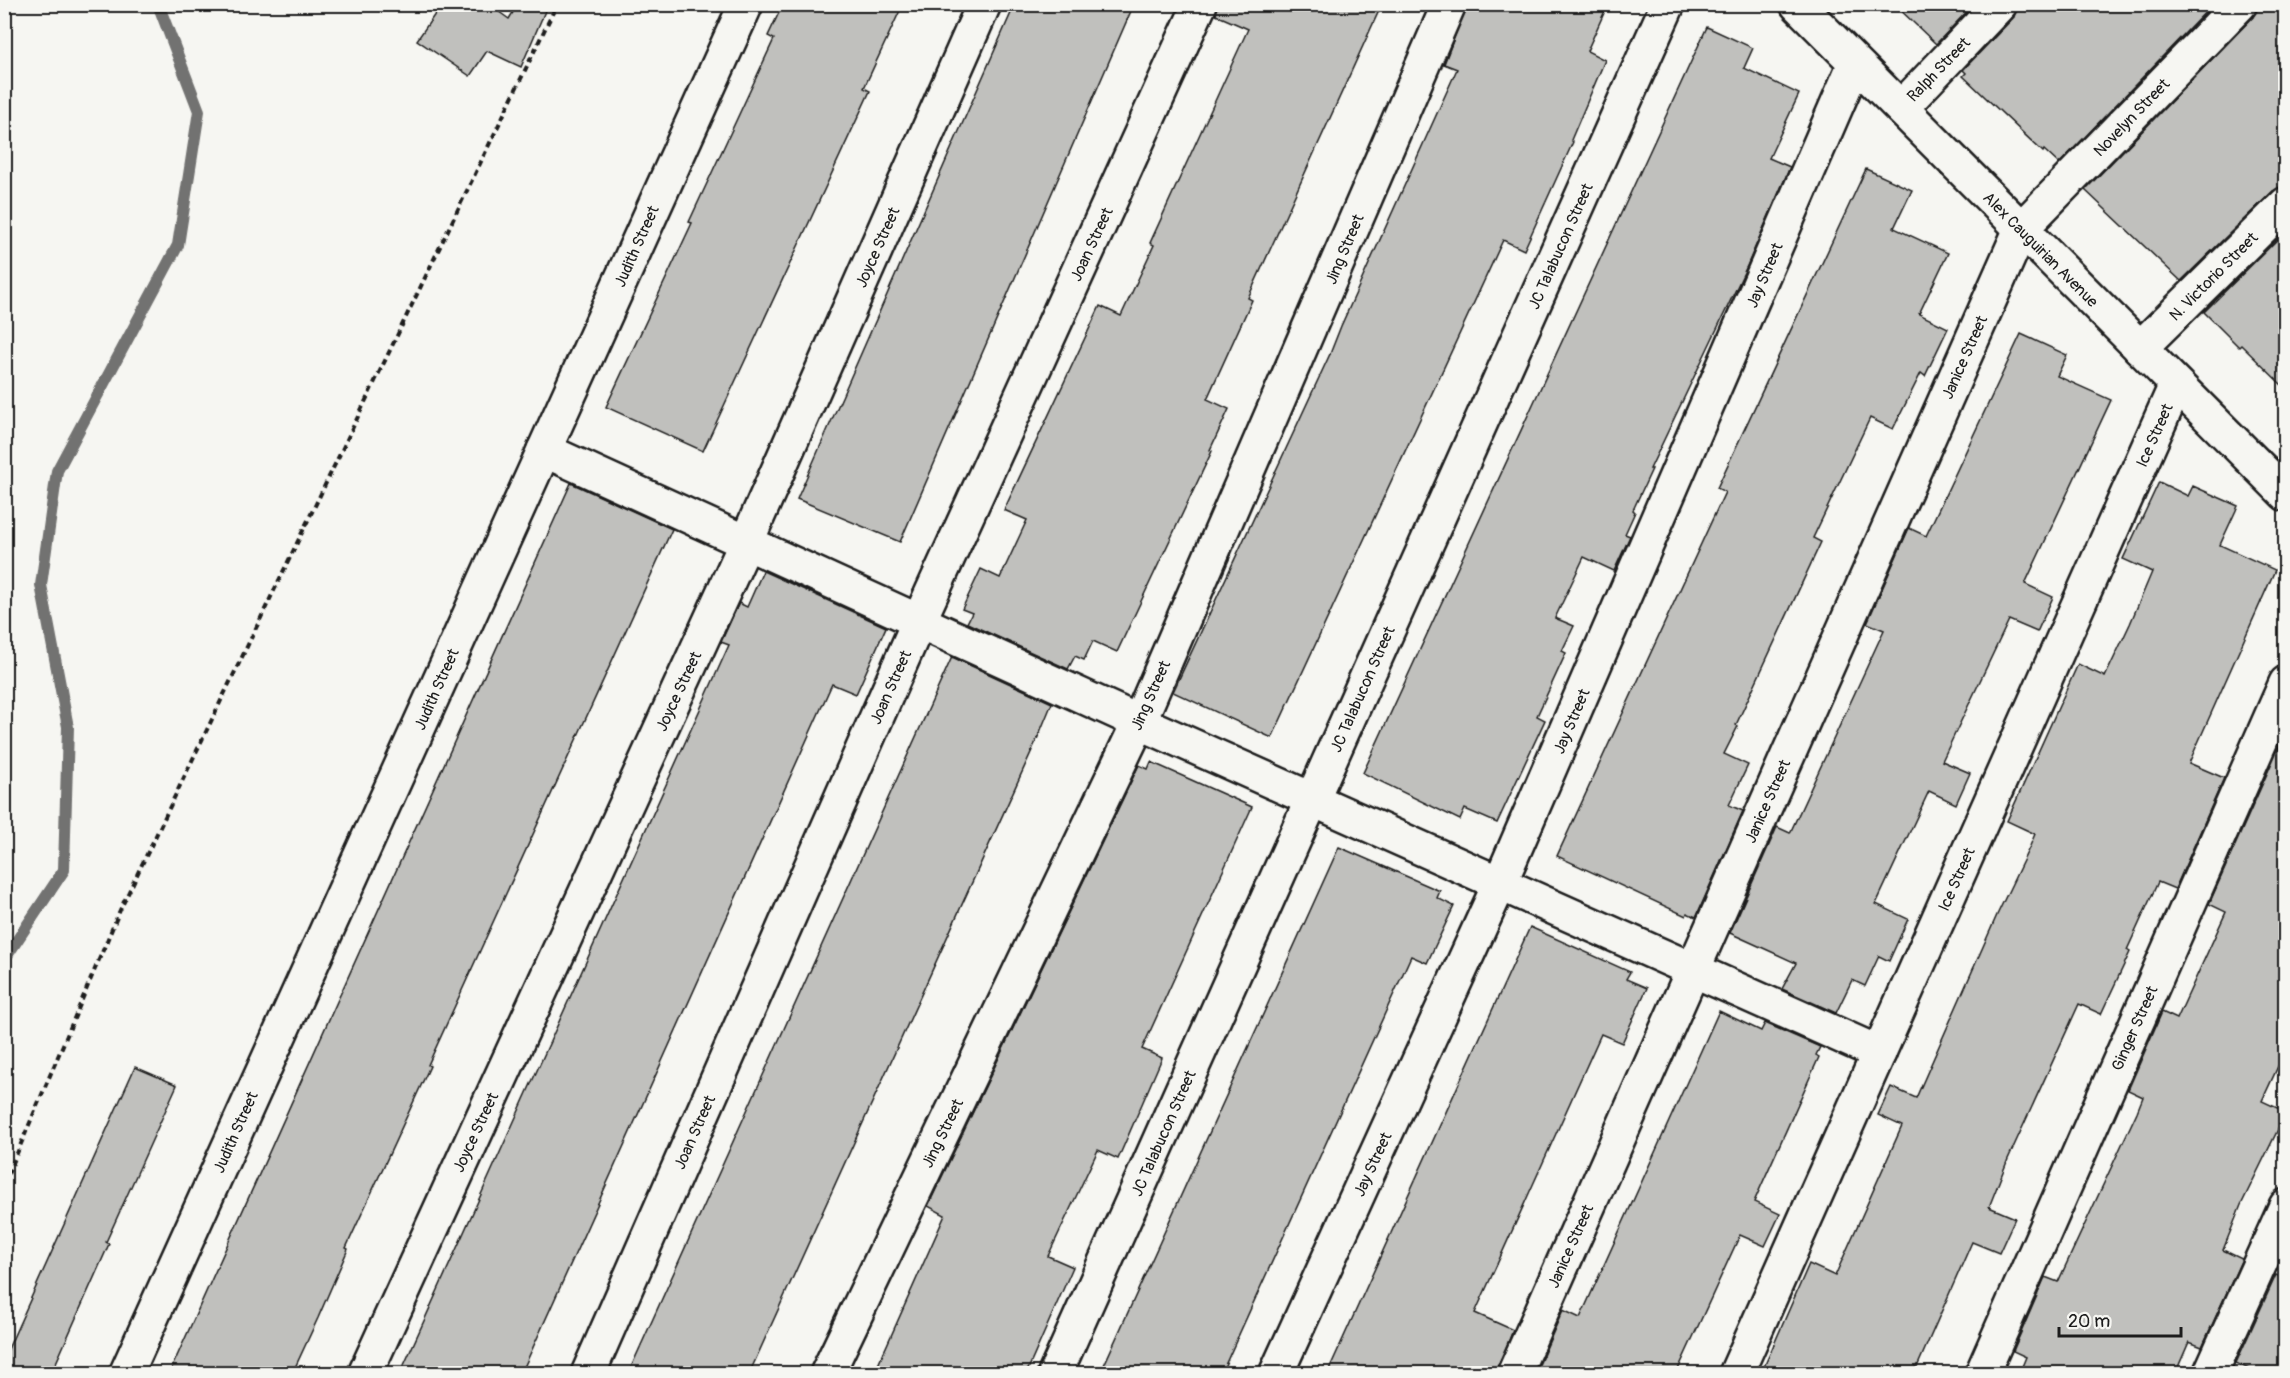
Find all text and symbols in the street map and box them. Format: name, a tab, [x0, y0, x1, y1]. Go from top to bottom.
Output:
street label: Ralph Street	[1903, 33, 1975, 106]
street label: Novelyn Street	[2089, 74, 2174, 161]
street label: JC Talabucon Street	[1524, 180, 1598, 313]
street label: Alex Cauguirian Avenue	[1978, 188, 2102, 312]
street label: Judith Street	[610, 202, 664, 290]
street label: Joyce Street	[851, 204, 905, 291]
street label: Joan Street	[1066, 204, 1118, 285]
street label: Jing Street	[1321, 211, 1369, 288]
street label: N. Victorio Street	[2165, 228, 2263, 325]
street label: Jay Street	[1742, 239, 1788, 311]
street label: Janice Street	[1938, 312, 1992, 402]
street label: Ice Street	[2132, 400, 2178, 470]
street label: JC Talabucon Street	[1326, 623, 1400, 756]
street label: Judith Street	[410, 645, 464, 733]
street label: Joan Street	[866, 647, 916, 728]
street label: Joyce Street	[652, 648, 706, 735]
street label: Jing Street	[1127, 657, 1175, 733]
street label: Jay Street	[1549, 685, 1595, 757]
street label: Janice Street	[1741, 756, 1795, 846]
street label: Ice Street	[1934, 844, 1980, 914]
street label: Ginger Street	[2107, 982, 2163, 1074]
street label: JC Talabucon Street	[1127, 1067, 1201, 1200]
street label: Judith Street	[209, 1088, 263, 1176]
street label: Joyce Street	[449, 1089, 503, 1176]
street label: Joan Street	[670, 1092, 720, 1173]
street label: Jing Street	[918, 1095, 968, 1171]
street label: Jay Street	[1349, 1129, 1397, 1200]
street label: Janice Street	[1544, 1201, 1598, 1291]
scale bar	[2059, 1300, 2180, 1338]
text: 20 m	[2068, 1310, 2110, 1333]

